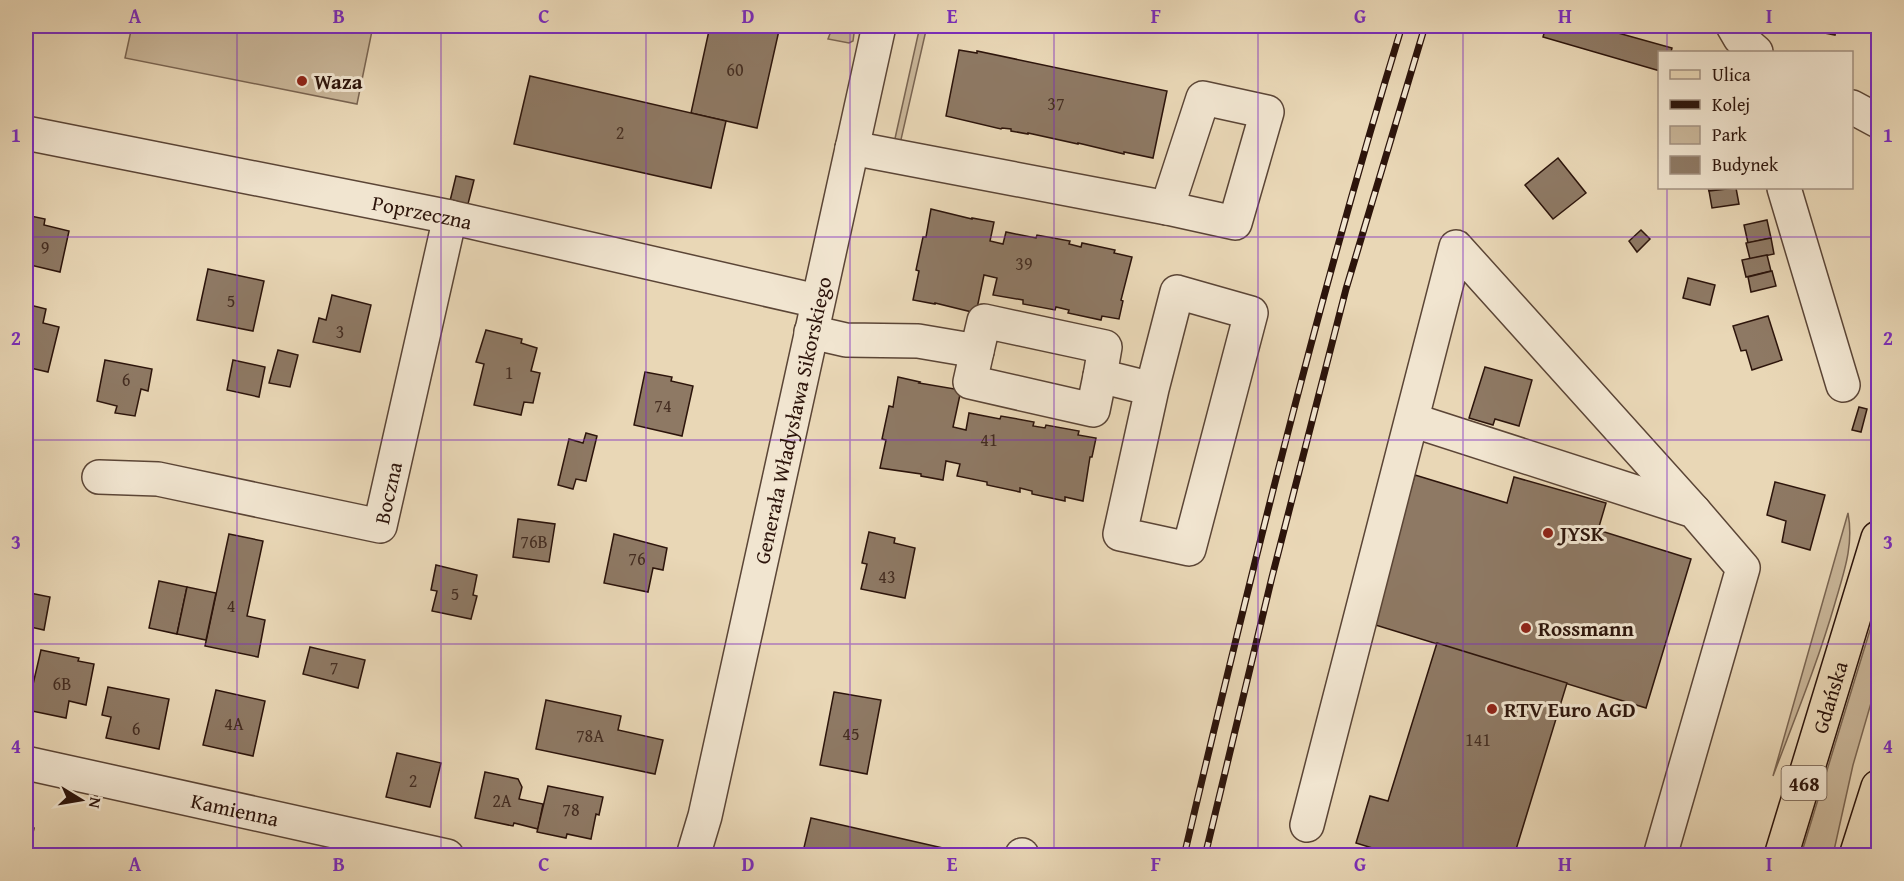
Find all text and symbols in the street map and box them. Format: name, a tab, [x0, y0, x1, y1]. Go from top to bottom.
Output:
text: A	[129, 1, 142, 30]
text: B	[333, 1, 345, 30]
text: C	[538, 1, 550, 30]
text: D	[741, 1, 755, 30]
text: E	[947, 1, 958, 30]
text: F	[1151, 1, 1161, 30]
text: G	[1354, 1, 1366, 30]
text: H	[1558, 1, 1572, 30]
text: I	[1766, 1, 1772, 30]
legend	[1658, 51, 1853, 189]
house number: 60	[726, 56, 744, 83]
text: Ulica	[1712, 61, 1751, 88]
place label: Waza	[314, 66, 363, 97]
marker: Waza	[295, 74, 309, 88]
house number: 37	[1047, 90, 1065, 117]
text: Kolej	[1712, 91, 1750, 118]
house number: 2	[616, 119, 624, 146]
text: 1	[11, 120, 21, 149]
text: 1	[1883, 120, 1893, 149]
text: Park	[1712, 121, 1748, 148]
text: Budynek	[1712, 151, 1779, 178]
street label: Poprzeczna	[370, 186, 475, 237]
house number: 9	[41, 234, 49, 261]
house number: 39	[1015, 250, 1033, 277]
street label: Generała Władysława Sikorskiego	[745, 274, 839, 567]
house number: 5	[227, 287, 235, 314]
house number: 3	[336, 318, 344, 345]
text: 2	[11, 323, 21, 352]
text: 2	[1883, 323, 1893, 352]
house number: 1	[505, 359, 513, 386]
house number: 6	[122, 366, 130, 393]
house number: 74	[654, 392, 672, 419]
house number: 41	[980, 426, 998, 453]
street label: Boczna	[365, 459, 410, 527]
place label: JYSK	[1557, 518, 1605, 549]
marker: JYSK	[1541, 526, 1555, 540]
text: 3	[11, 527, 21, 556]
text: 3	[1883, 527, 1893, 556]
house number: 76B	[520, 528, 548, 555]
house number: 76	[628, 545, 646, 572]
house number: 43	[878, 563, 896, 590]
house number: 5	[451, 580, 459, 607]
house number: 4	[227, 592, 235, 619]
place label: Rossmann	[1538, 613, 1634, 644]
marker: Rossmann	[1519, 621, 1533, 635]
house number: 7	[330, 654, 338, 681]
street label: Gdańska	[1804, 657, 1855, 737]
house number: 6B	[53, 670, 71, 697]
place label: RTV Euro AGD	[1504, 694, 1636, 725]
marker: RTV Euro AGD	[1485, 702, 1499, 716]
house number: 4A	[224, 710, 244, 737]
house number: 6	[132, 715, 140, 742]
house number: 45	[842, 720, 860, 747]
house number: 78A	[576, 722, 604, 749]
house number: 141	[1465, 726, 1491, 753]
text: 4	[11, 731, 21, 760]
text: 4	[1883, 731, 1893, 760]
road number: 468	[1782, 766, 1826, 800]
house number: 2	[409, 767, 417, 794]
north arrow	[51, 770, 111, 830]
street label: Kamienna	[188, 784, 282, 834]
house number: 2A	[492, 787, 512, 814]
text: N	[83, 795, 109, 811]
house number: 78	[562, 796, 580, 823]
text: A	[129, 849, 142, 878]
text: B	[333, 849, 345, 878]
text: C	[538, 849, 550, 878]
text: D	[741, 849, 755, 878]
text: E	[947, 849, 958, 878]
text: F	[1151, 849, 1161, 878]
text: G	[1354, 849, 1366, 878]
text: H	[1558, 849, 1572, 878]
text: I	[1766, 849, 1772, 878]

